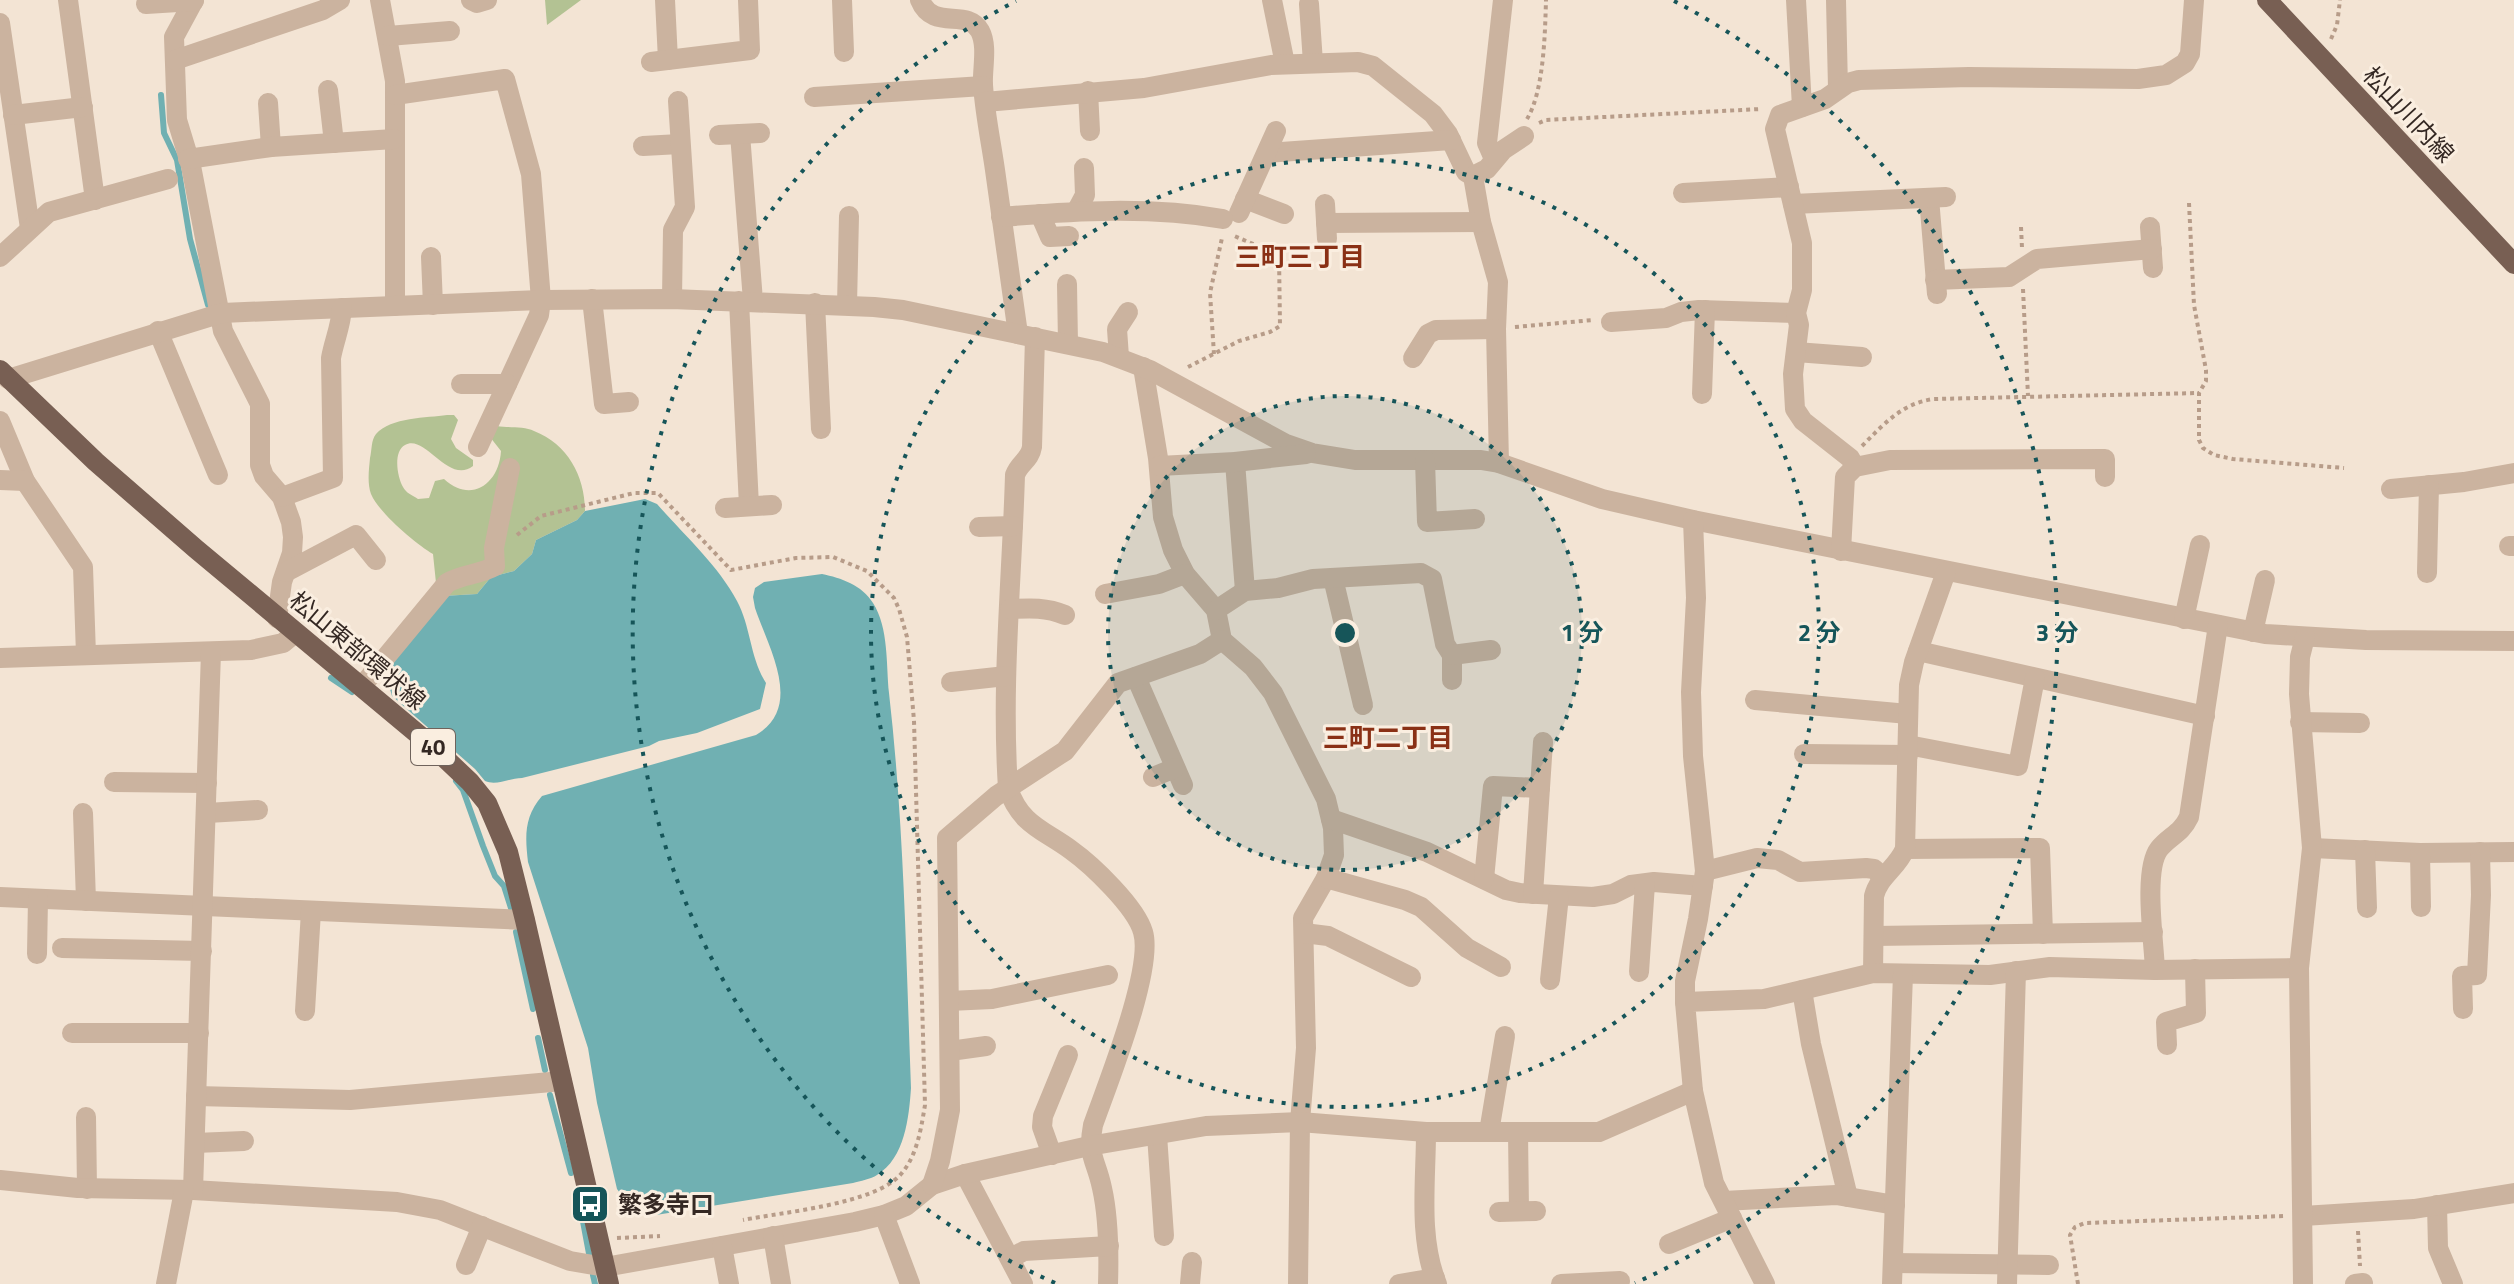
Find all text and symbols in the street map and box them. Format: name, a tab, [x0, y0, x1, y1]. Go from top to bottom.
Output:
street label: 松山川内線	[2355, 58, 2463, 170]
district label: 三町三丁目	[1235, 237, 1365, 276]
street label: 松山東部環状線	[282, 582, 434, 718]
text: 1 分	[1561, 614, 1603, 650]
text: 2 分	[1798, 614, 1840, 650]
text: 3 分	[2036, 614, 2078, 650]
centre of rings	[1331, 619, 1359, 647]
district label: 三町二丁目	[1323, 718, 1453, 757]
road number: 40	[411, 729, 455, 765]
bus stop icon: 繁多寺口	[569, 1183, 611, 1225]
place label: 繁多寺口	[618, 1186, 714, 1222]

